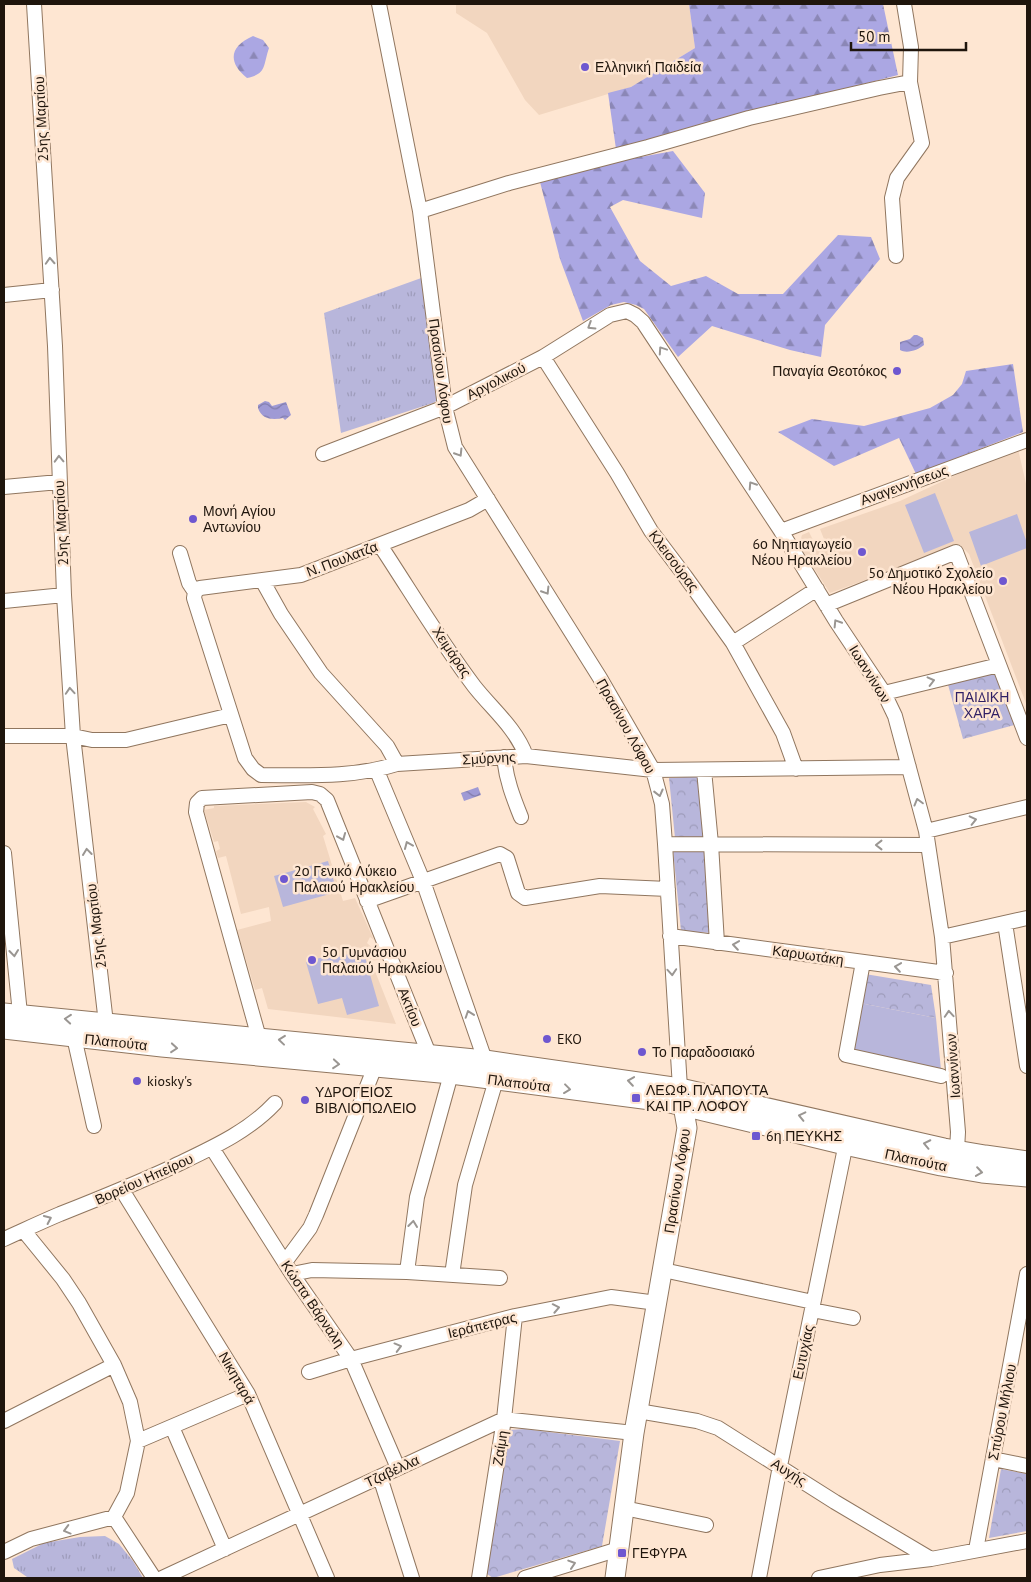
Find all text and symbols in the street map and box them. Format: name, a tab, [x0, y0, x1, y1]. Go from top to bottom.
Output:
scale bar	[851, 20, 966, 52]
text: 50 m	[858, 27, 891, 46]
place label: Ελληνική Παιδεία	[595, 58, 701, 76]
marker: Ελληνική Παιδεία	[579, 61, 591, 73]
street label: 25ης Μαρτίου	[30, 76, 52, 162]
one-way arrow	[44, 257, 55, 265]
street label: Πρασίνου Λόφου	[425, 317, 457, 425]
one-way arrow	[588, 320, 597, 330]
one-way arrow	[659, 346, 668, 355]
street label: Αργολικού	[463, 358, 529, 404]
place label: Παναγία Θεοτόκος	[772, 362, 887, 380]
marker: Παναγία Θεοτόκος	[891, 365, 903, 377]
one-way arrow	[453, 448, 463, 457]
one-way arrow	[53, 454, 64, 462]
street label: Αναγεννήσεως	[858, 461, 950, 509]
street label: 25ης Μαρτίου	[50, 480, 72, 566]
one-way arrow	[749, 481, 758, 491]
place label: Μονή Αγίου Αντωνίου	[203, 502, 276, 536]
marker: Μονή Αγίου Αντωνίου	[187, 513, 199, 525]
street label: Κλεισούρας	[645, 527, 703, 596]
place label: 6ο Νηπιαγωγείο Νέου Ηρακλείου	[752, 535, 852, 569]
street label: Ν. Πουλατζα	[304, 537, 380, 581]
marker: 6ο Νηπιαγωγείο Νέου Ηρακλείου	[856, 546, 868, 558]
place label: 5ο Δημοτικό Σχολείο Νέου Ηρακλείου	[869, 564, 993, 598]
marker: 5ο Δημοτικό Σχολείο Νέου Ηρακλείου	[997, 575, 1009, 587]
one-way arrow	[539, 585, 549, 594]
one-way arrow	[834, 619, 844, 628]
street label: Χειμάρας	[429, 623, 476, 681]
street label: Ιωαννίνων	[845, 642, 895, 706]
street label: Πρασίνου Λόφου	[592, 675, 660, 777]
one-way arrow	[926, 677, 934, 687]
one-way arrow	[65, 687, 76, 695]
park label: ΠΑΙΔΙΚΗ ΧΑΡΑ	[955, 688, 1009, 722]
street label: Σμύρνης	[462, 748, 516, 768]
one-way arrow	[653, 789, 664, 797]
one-way arrow	[913, 797, 924, 806]
one-way arrow	[969, 815, 978, 826]
one-way arrow	[335, 832, 346, 841]
one-way arrow	[875, 840, 883, 850]
one-way arrow	[403, 841, 414, 850]
one-way arrow	[82, 848, 93, 856]
place label: 2ο Γενικό Λύκειο Παλαιού Ηρακλείου	[294, 862, 414, 896]
marker: 2ο Γενικό Λύκειο Παλαιού Ηρακλείου	[278, 873, 290, 885]
street label: 25ης Μαρτίου	[82, 883, 110, 969]
one-way arrow	[732, 941, 741, 951]
street label: Καρυωτάκη	[771, 941, 845, 969]
place label: 5ο Γυμνάσιου Παλαιού Ηρακλείου	[322, 943, 442, 977]
one-way arrow	[8, 950, 19, 958]
marker: 5ο Γυμνάσιου Παλαιού Ηρακλείου	[306, 954, 318, 966]
one-way arrow	[893, 962, 901, 973]
one-way arrow	[667, 968, 678, 976]
street label: Ακτίου	[394, 985, 426, 1029]
one-way arrow	[465, 1010, 475, 1019]
one-way arrow	[944, 1010, 955, 1018]
one-way arrow	[64, 1014, 72, 1025]
street label: Πλαπούτα	[84, 1030, 148, 1054]
place label: EKO	[557, 1030, 582, 1048]
marker: EKO	[541, 1033, 553, 1045]
street label: Ιωαννίνων	[942, 1033, 964, 1099]
one-way arrow	[278, 1035, 286, 1046]
one-way arrow	[170, 1042, 178, 1053]
place label: Το Παραδοσιακό	[652, 1043, 755, 1061]
marker: Το Παραδοσιακό	[636, 1046, 648, 1058]
one-way arrow	[332, 1058, 340, 1069]
street label: Πλαπούτα	[487, 1070, 551, 1096]
place label: kiosky's	[147, 1072, 192, 1090]
marker: kiosky's	[131, 1075, 143, 1087]
one-way arrow	[627, 1076, 635, 1087]
place label: ΛΕΩΦ. ΠΛΑΠΟΥΤΑ ΚΑΙ ΠΡ. ΛΟΦΟΥ	[646, 1081, 769, 1115]
place label: ΥΔΡΟΓΕΙΟΣ ΒΙΒΛΙΟΠΩΛΕΙΟ	[315, 1083, 417, 1117]
one-way arrow	[563, 1083, 571, 1094]
marker: ΛΕΩΦ. ΠΛΑΠΟΥΤΑ ΚΑΙ ΠΡ. ΛΟΦΟΥ	[630, 1092, 642, 1104]
marker: ΥΔΡΟΓΕΙΟΣ ΒΙΒΛΙΟΠΩΛΕΙΟ	[299, 1094, 311, 1106]
one-way arrow	[798, 1111, 807, 1122]
street label: Πρασίνου Λόφου	[660, 1127, 694, 1235]
place label: 6η ΠΕΥΚΗΣ	[766, 1127, 842, 1145]
marker: 6η ΠΕΥΚΗΣ	[750, 1130, 762, 1142]
one-way arrow	[923, 1139, 932, 1150]
street label: Πλαπούτα	[883, 1145, 949, 1175]
street label: Βορείου Ηπείρου	[92, 1149, 196, 1209]
one-way arrow	[974, 1167, 983, 1177]
one-way arrow	[43, 1215, 52, 1226]
one-way arrow	[407, 1220, 418, 1228]
street label: Κώστα Βάρναλη	[277, 1257, 349, 1351]
one-way arrow	[551, 1304, 560, 1314]
street label: Ιεράπετρας	[446, 1308, 518, 1342]
street label: Ευτυχίας	[788, 1323, 818, 1381]
one-way arrow	[393, 1342, 402, 1353]
street label: Νικηταρά	[215, 1349, 259, 1407]
street label: Σπύρου Μήλιου	[984, 1362, 1020, 1462]
street label: Ζαίμη	[488, 1429, 512, 1467]
street label: Τζαβέλλα	[362, 1451, 422, 1491]
street label: Αυγής	[768, 1454, 810, 1490]
one-way arrow	[64, 1524, 72, 1534]
place label: ΓΕΦΥΡΑ	[632, 1544, 687, 1562]
marker: ΓΕΦΥΡΑ	[616, 1547, 628, 1559]
one-way arrow	[567, 1559, 576, 1569]

